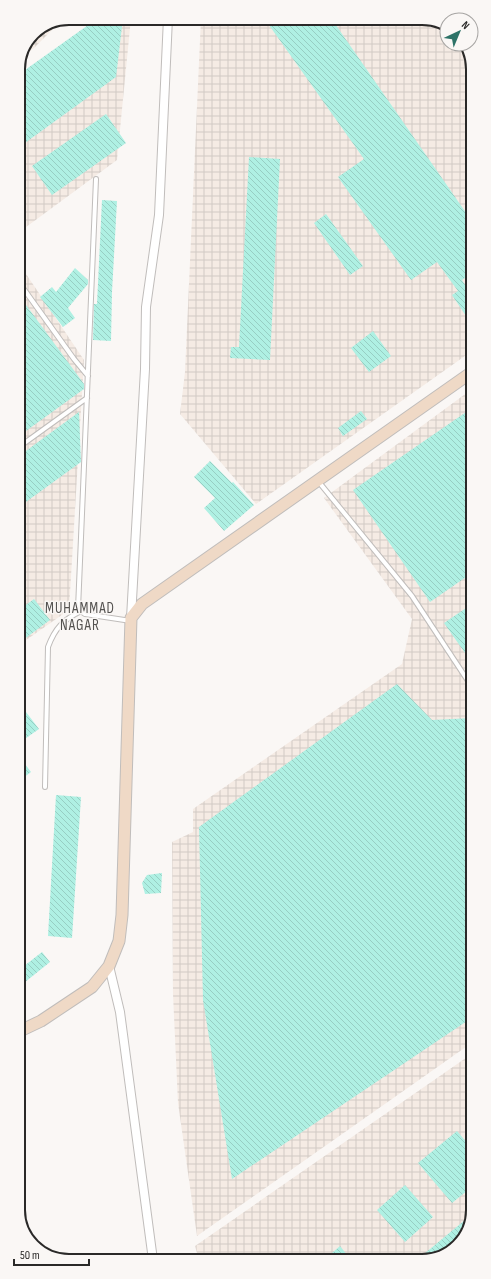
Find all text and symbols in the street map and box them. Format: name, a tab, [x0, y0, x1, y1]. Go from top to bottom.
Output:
north arrow	[439, 12, 479, 52]
text: N	[459, 18, 472, 32]
district label: MUHAMMAD NAGAR	[45, 599, 115, 635]
scale bar	[14, 1241, 89, 1267]
text: 50 m	[20, 1248, 40, 1263]

